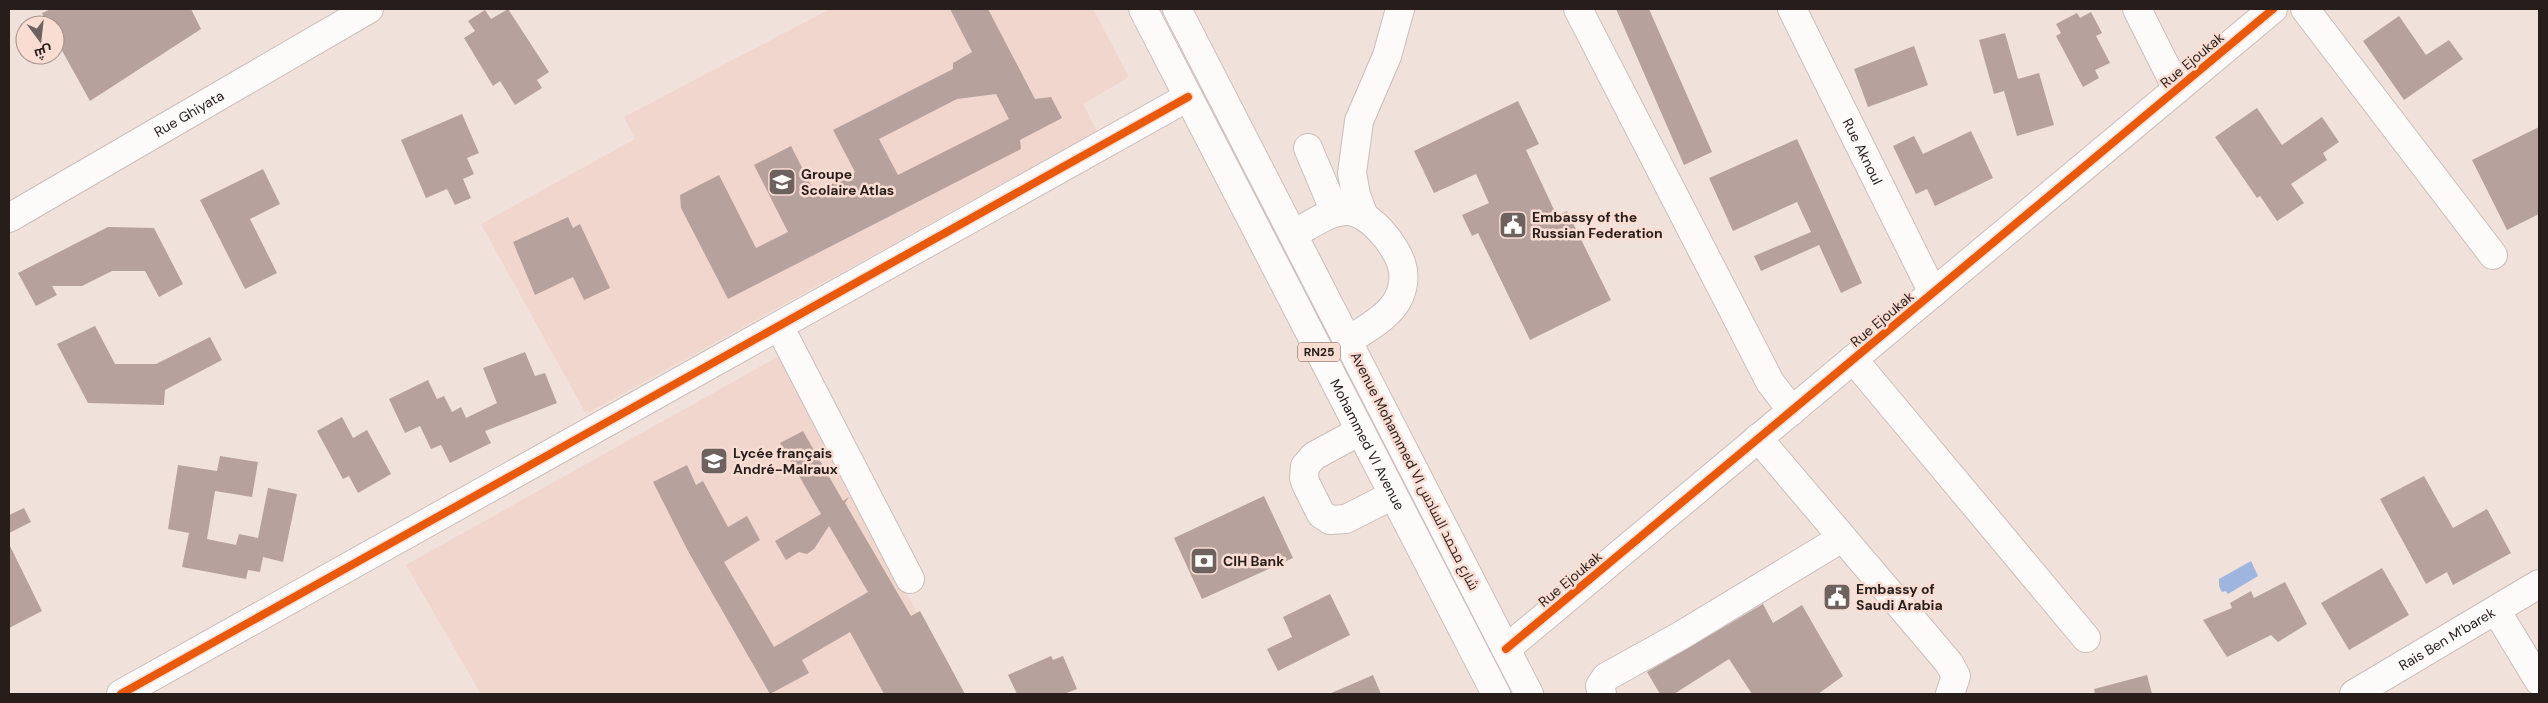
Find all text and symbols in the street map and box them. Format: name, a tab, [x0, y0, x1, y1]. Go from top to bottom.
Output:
north arrow	[15, 15, 65, 65]
street label: Rue Ejoukak	[2157, 28, 2227, 92]
text: ش	[32, 42, 54, 64]
street label: Rue Ghiyata	[151, 86, 227, 141]
street label: Rue Aknoul	[1839, 115, 1887, 188]
place label: Groupe Scolaire Atlas	[801, 165, 894, 199]
school or university icon: Groupe Scolaire Atlas	[767, 167, 797, 197]
place label: Embassy of the Russian Federation	[1532, 208, 1663, 242]
public building icon: Embassy of the Russian Federation	[1498, 210, 1528, 240]
street label: Rue Ejoukak	[1847, 287, 1917, 351]
road number: RN25	[1298, 342, 1340, 362]
street label: Avenue Mohammed VI شارع محمد السادس	[1347, 349, 1483, 593]
street label: Mohammed VI Avenue	[1326, 376, 1409, 513]
place label: Lycée français André-Malraux	[733, 444, 838, 478]
school or university icon: Lycée français André-Malraux	[699, 446, 729, 476]
bank icon: CIH Bank	[1189, 546, 1219, 576]
street label: Rue Ejoukak	[1535, 547, 1605, 611]
place label: CIH Bank	[1223, 552, 1284, 570]
place label: Embassy of Saudi Arabia	[1856, 580, 1943, 614]
public building icon: Embassy of Saudi Arabia	[1822, 582, 1852, 612]
street label: Rais Ben M’barek	[2395, 603, 2498, 674]

